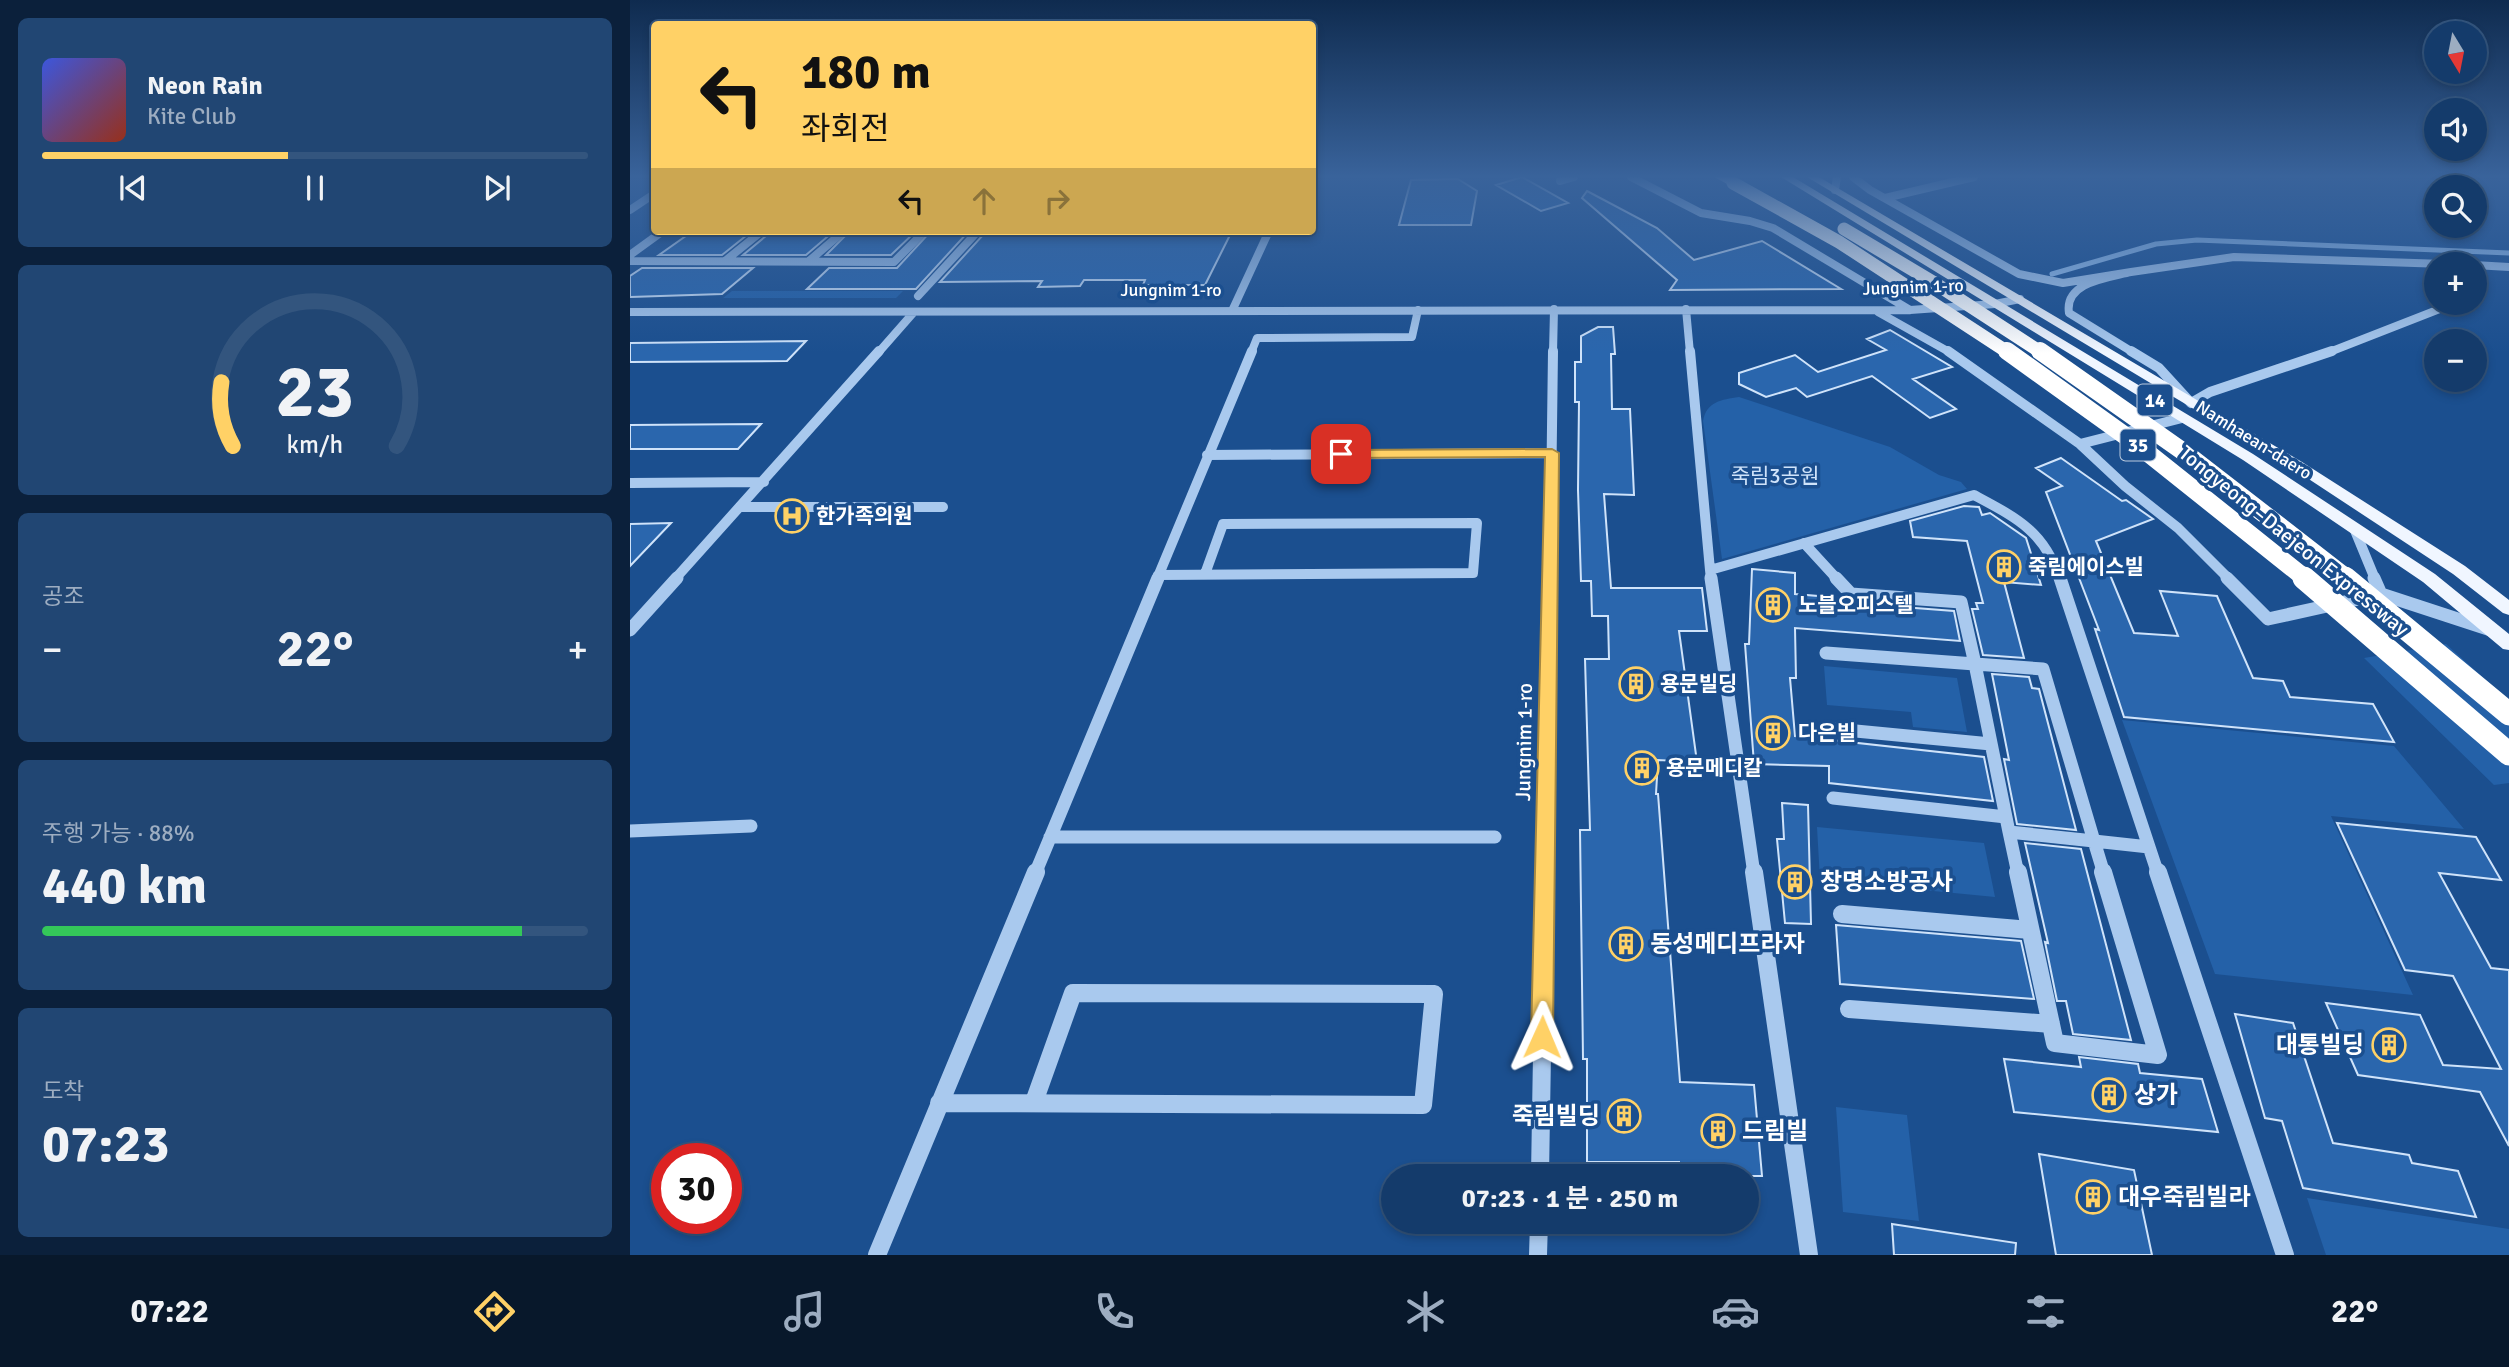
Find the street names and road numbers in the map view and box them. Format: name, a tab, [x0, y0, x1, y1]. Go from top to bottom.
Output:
street label: Jungnim 1-ro	[1862, 274, 1964, 300]
street label: Jungnim 1-ro	[1120, 279, 1222, 301]
road number: 14	[2138, 384, 2172, 416]
street label: Namhaean-daero	[2192, 396, 2316, 484]
road number: 35	[2120, 430, 2156, 460]
street label: Tongyeong–Daejeon Expressway	[2174, 440, 2414, 642]
street label: Jungnim 1-ro	[1510, 683, 1538, 801]

